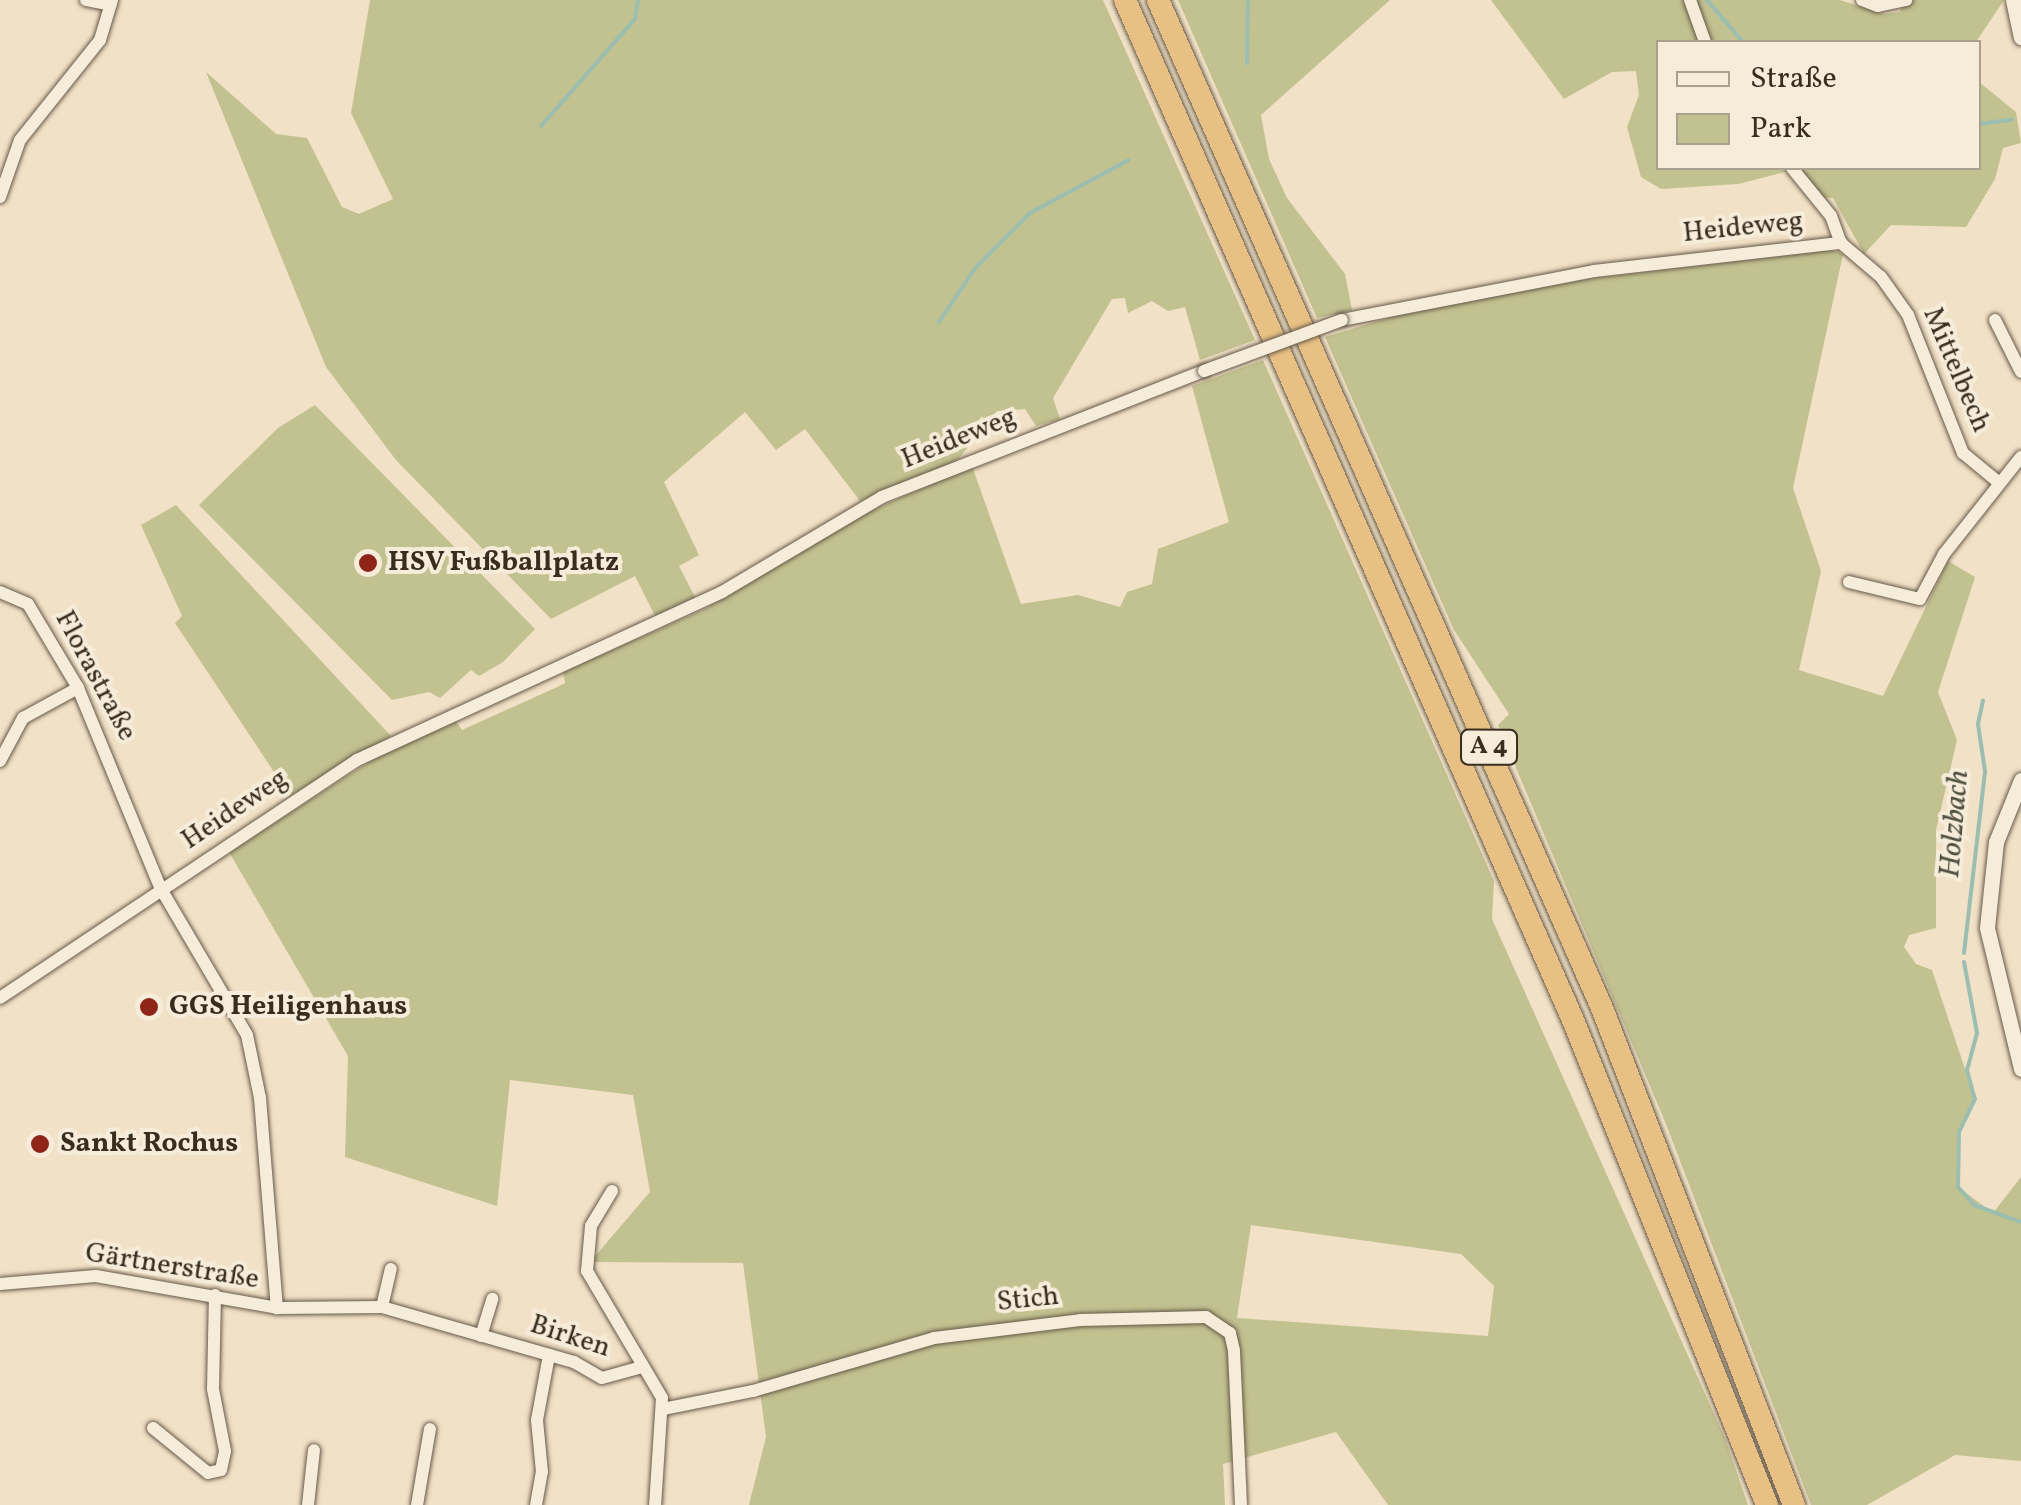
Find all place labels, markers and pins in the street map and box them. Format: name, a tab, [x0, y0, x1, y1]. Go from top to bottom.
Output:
place label: HSV Fußballplatz	[388, 546, 620, 580]
marker: HSV Fußballplatz	[357, 552, 379, 574]
place label: GGS Heiligenhaus	[169, 990, 407, 1024]
marker: GGS Heiligenhaus	[138, 996, 160, 1018]
place label: Sankt Rochus	[60, 1127, 238, 1161]
marker: Sankt Rochus	[29, 1133, 51, 1155]

